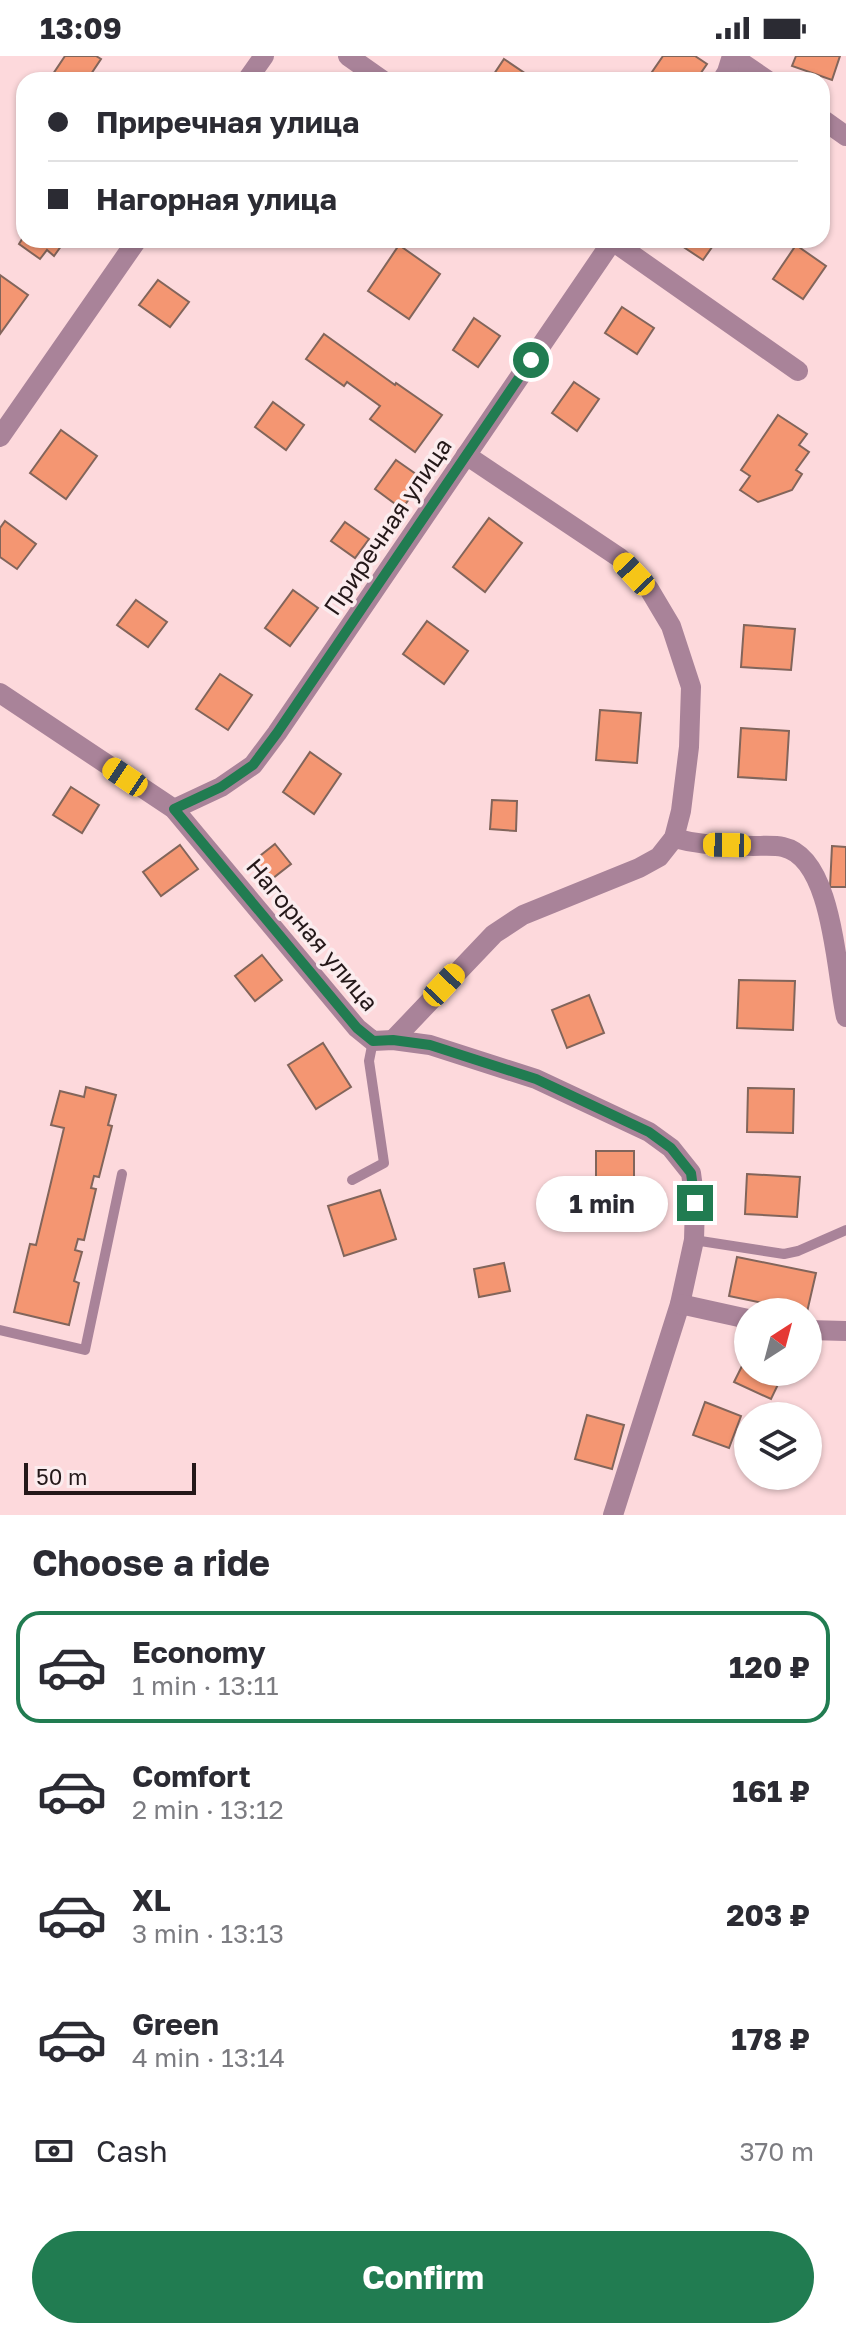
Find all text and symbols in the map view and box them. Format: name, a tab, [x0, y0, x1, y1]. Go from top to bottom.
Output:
text: 13:09	[40, 10, 122, 46]
text: Приречная улица	[96, 104, 360, 140]
text: Нагорная улица	[96, 181, 337, 217]
route start	[513, 342, 549, 378]
street label: Приречная улица	[317, 432, 457, 620]
car	[609, 548, 659, 600]
car	[98, 754, 152, 800]
car	[703, 833, 751, 857]
street label: Нагорная улица	[241, 852, 385, 1016]
car	[419, 959, 469, 1011]
callout: 1 min	[535, 1175, 667, 1231]
route end	[677, 1185, 713, 1221]
text: 1 min	[569, 1188, 635, 1219]
north arrow	[734, 1298, 822, 1386]
map controls	[734, 1298, 822, 1490]
button: layers	[734, 1402, 822, 1490]
scale bar	[24, 1459, 196, 1495]
text: 50 m	[36, 1463, 87, 1490]
text: Choose a ride	[32, 1541, 270, 1584]
icon: car	[36, 1631, 108, 1703]
text: Economy	[132, 1634, 266, 1670]
text: 120 ₽	[729, 1649, 810, 1685]
text: 1 min · 13:11	[132, 1670, 279, 1701]
icon: car	[36, 1755, 108, 1827]
text: Comfort	[132, 1758, 251, 1794]
text: 161 ₽	[732, 1773, 810, 1809]
text: 2 min · 13:12	[132, 1794, 284, 1825]
icon: car	[36, 1879, 108, 1951]
text: XL	[132, 1882, 171, 1918]
text: 203 ₽	[726, 1897, 810, 1933]
text: 3 min · 13:13	[132, 1918, 284, 1949]
icon: car	[36, 2003, 108, 2075]
text: Green	[132, 2006, 219, 2042]
text: 178 ₽	[731, 2021, 810, 2057]
text: 4 min · 13:14	[132, 2042, 285, 2073]
icon: cash	[32, 2129, 76, 2173]
text: Cash	[96, 2133, 168, 2169]
text: 370 m	[739, 2136, 814, 2167]
button: Confirm	[32, 2231, 814, 2323]

